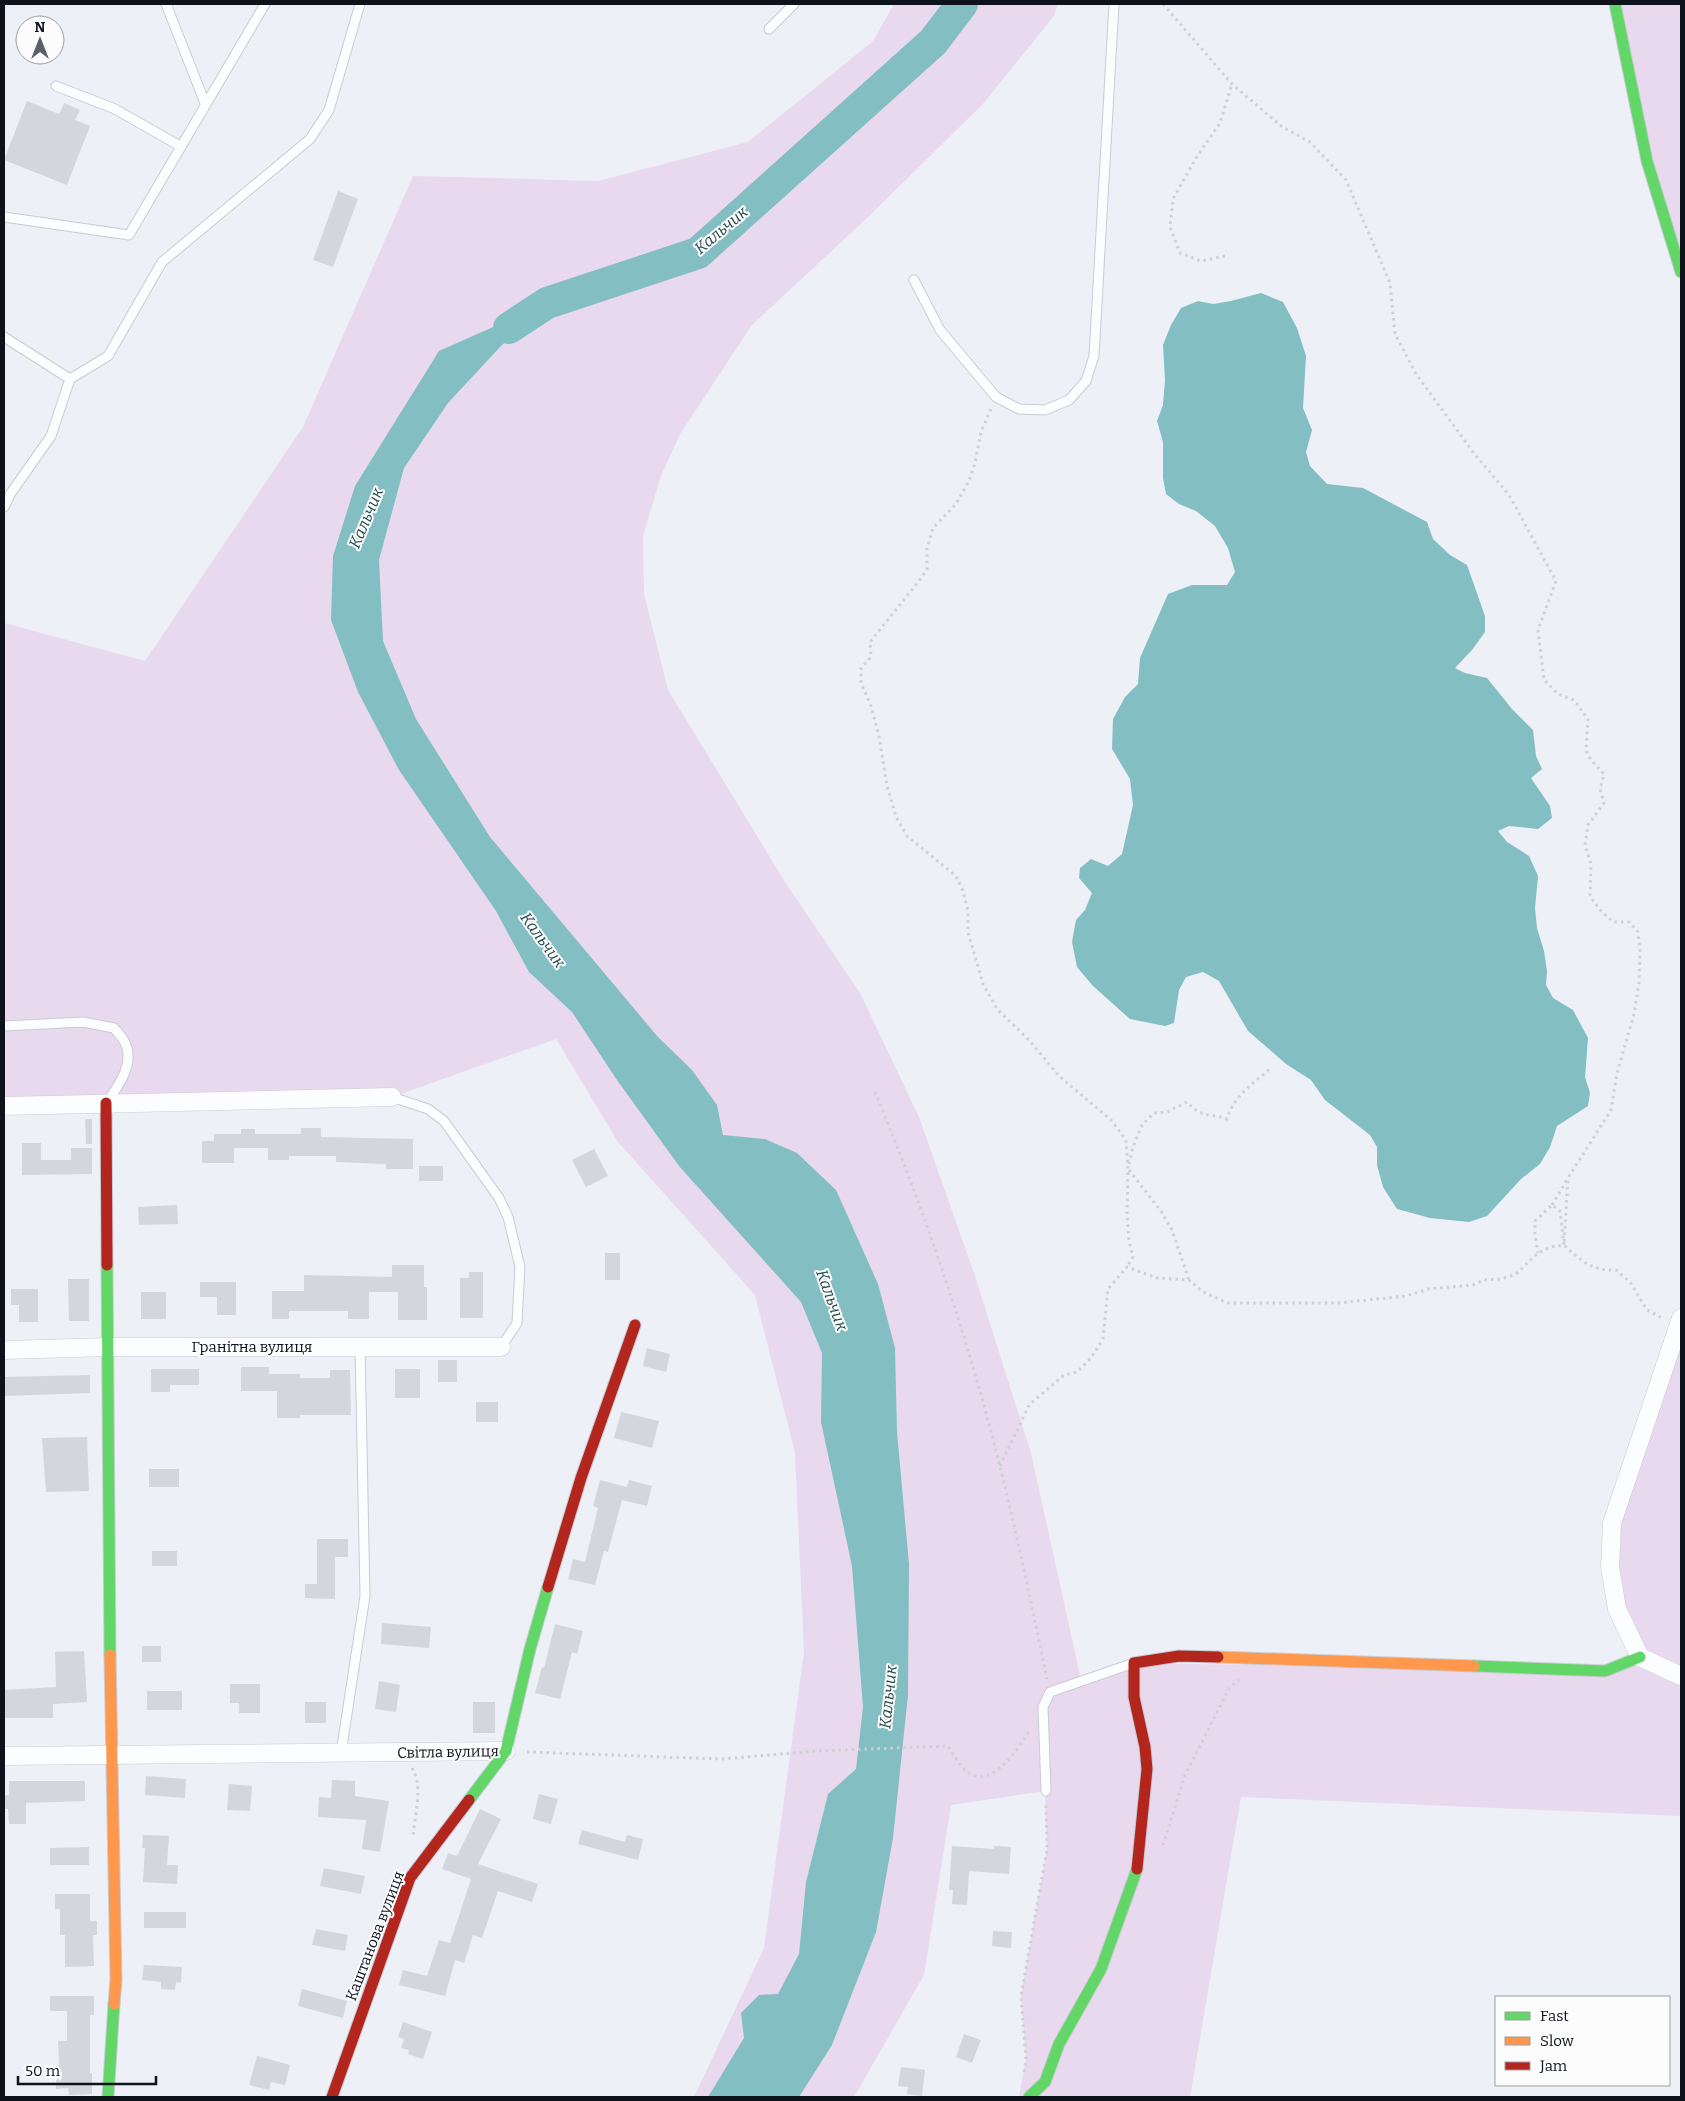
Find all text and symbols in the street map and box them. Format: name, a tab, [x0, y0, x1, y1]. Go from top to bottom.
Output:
north arrow	[15, 15, 65, 65]
text: N	[35, 19, 46, 36]
water label: Кальчик	[690, 202, 752, 258]
water label: Кальчик	[345, 484, 388, 551]
water label: Кальчик	[517, 909, 570, 972]
water label: Кальчик	[812, 1267, 852, 1334]
street label: Гранітна вулиця	[192, 1338, 312, 1356]
water label: Кальчик	[875, 1663, 901, 1730]
street label: Світла вулиця	[397, 1742, 499, 1762]
street label: Каштанова вулиця	[342, 1868, 408, 2004]
legend	[1495, 1996, 1670, 2086]
text: Fast	[1540, 2007, 1569, 2025]
text: Slow	[1540, 2032, 1575, 2050]
scale bar	[18, 2054, 155, 2086]
text: Jam	[1539, 2057, 1568, 2075]
text: 50 m	[25, 2062, 61, 2080]

